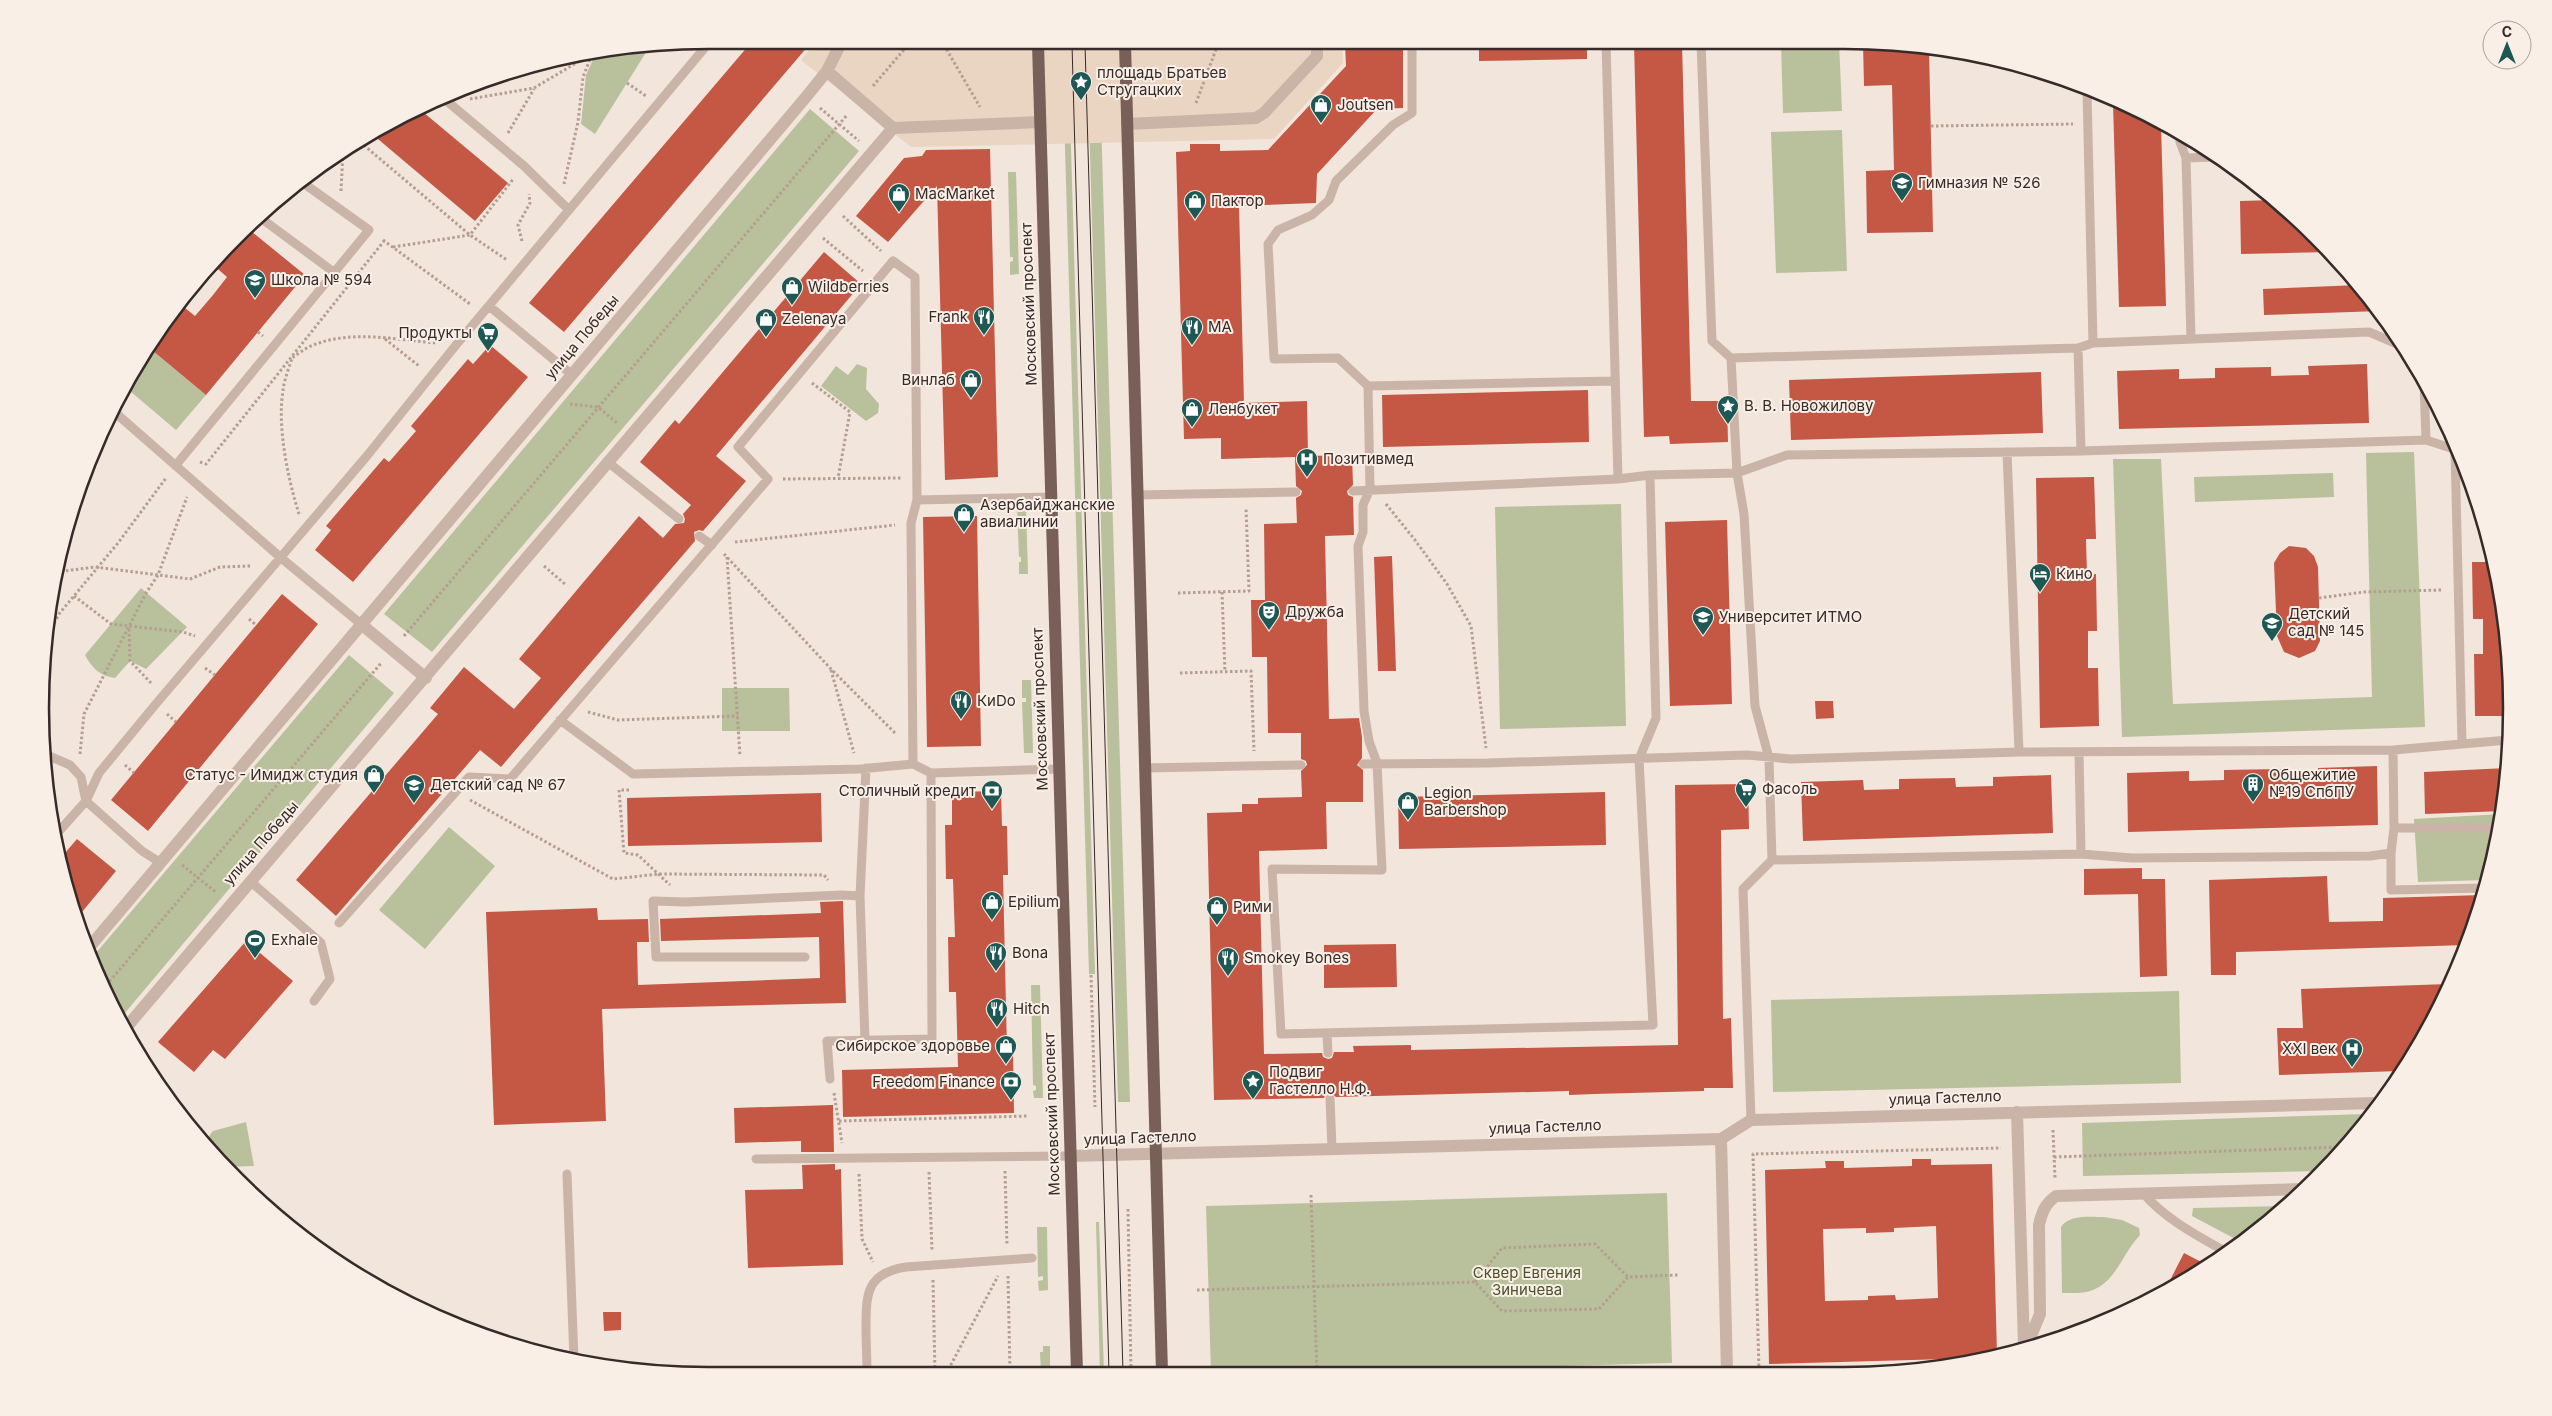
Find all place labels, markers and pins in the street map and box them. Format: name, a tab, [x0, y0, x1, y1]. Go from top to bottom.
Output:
place label: площадь Братьев Стругацких	[1097, 63, 1227, 99]
place icon: площадь Братьев Стругацких	[1069, 70, 1093, 101]
shop icon: Joutsen	[1309, 93, 1333, 124]
place label: Joutsen	[1337, 95, 1394, 114]
school or university icon: Гимназия № 526	[1890, 171, 1914, 202]
place label: Гимназия № 526	[1918, 173, 2041, 192]
shop icon: MacMarket	[887, 182, 911, 213]
place label: MacMarket	[915, 184, 995, 203]
shop icon: Пактор	[1183, 189, 1207, 220]
place label: Пактор	[1211, 191, 1264, 210]
school or university icon: Школа № 594	[243, 268, 267, 299]
place label: Школа № 594	[271, 270, 372, 289]
shop icon: Wildberries	[780, 275, 804, 306]
place label: Wildberries	[808, 277, 889, 296]
restaurant icon: Frank	[972, 305, 996, 336]
shop icon: Zelenaya	[754, 307, 778, 338]
place label: Frank	[928, 307, 969, 326]
place label: Zelenaya	[782, 309, 846, 328]
restaurant icon: MA	[1180, 315, 1204, 346]
place label: MA	[1208, 317, 1232, 336]
supermarket icon: Продукты	[476, 321, 500, 352]
place label: Продукты	[398, 323, 472, 342]
shop icon: Винлаб	[959, 368, 983, 399]
place label: Винлаб	[902, 370, 955, 389]
place icon: В. В. Новожилову	[1716, 394, 1740, 425]
place label: В. В. Новожилову	[1744, 396, 1874, 415]
shop icon: Ленбукет	[1180, 397, 1204, 428]
place label: Ленбукет	[1208, 399, 1278, 418]
hospital icon: Позитивмед	[1295, 447, 1319, 478]
place label: Позитивмед	[1323, 449, 1414, 468]
place label: Азербайджанские авиалинии	[980, 495, 1115, 531]
shop icon: Азербайджанские авиалинии	[952, 502, 976, 533]
hotel icon: Кино	[2028, 562, 2052, 593]
place label: Кино	[2056, 564, 2093, 583]
theatre icon: Дружба	[1257, 600, 1281, 631]
place label: Дружба	[1285, 602, 1344, 621]
place label: Детский сад № 145	[2288, 604, 2364, 640]
school or university icon: Университет ИТМО	[1691, 605, 1715, 636]
place label: Университет ИТМО	[1719, 607, 1862, 626]
school or university icon: Детский сад № 145	[2260, 611, 2284, 642]
restaurant icon: КиDo	[949, 689, 973, 720]
place label: КиDo	[977, 691, 1016, 710]
shop icon: Статус - Имидж студия	[362, 763, 386, 794]
place label: Статус - Имидж студия	[185, 765, 358, 784]
place label: Общежитие №19 СпбПУ	[2269, 765, 2356, 801]
building icon: Общежитие №19 СпбПУ	[2241, 772, 2265, 803]
school or university icon: Детский сад № 67	[402, 773, 426, 804]
place label: Детский сад № 67	[430, 775, 566, 794]
supermarket icon: Фасоль	[1734, 777, 1758, 808]
bank icon: Столичный кредит	[980, 779, 1004, 810]
place label: Фасоль	[1762, 779, 1817, 798]
place label: Столичный кредит	[839, 781, 976, 800]
place label: Legion Barbershop	[1424, 783, 1507, 819]
shop icon: Legion Barbershop	[1396, 790, 1420, 821]
shop icon: Epilium	[980, 890, 1004, 921]
place label: Epilium	[1008, 892, 1059, 911]
shop icon: Рими	[1205, 895, 1229, 926]
place label: Рими	[1233, 897, 1272, 916]
sports icon: Exhale	[243, 928, 267, 959]
place label: Exhale	[271, 930, 318, 949]
restaurant icon: Bona	[984, 941, 1008, 972]
place label: Bona	[1012, 943, 1048, 962]
restaurant icon: Smokey Bones	[1216, 946, 1240, 977]
place label: Smokey Bones	[1244, 948, 1349, 967]
restaurant icon: Hitch	[985, 997, 1009, 1028]
place label: Hitch	[1013, 999, 1050, 1018]
shop icon: Сибирское здоровье	[994, 1034, 1018, 1065]
place label: Сибирское здоровье	[835, 1036, 990, 1055]
hospital icon: XXI век	[2340, 1037, 2364, 1068]
place label: XXI век	[2282, 1039, 2336, 1058]
place label: Подвиг Гастелло Н.Ф.	[1269, 1062, 1370, 1098]
place icon: Подвиг Гастелло Н.Ф.	[1241, 1069, 1265, 1100]
bank icon: Freedom Finance	[999, 1070, 1023, 1101]
place label: Freedom Finance	[872, 1072, 995, 1091]

